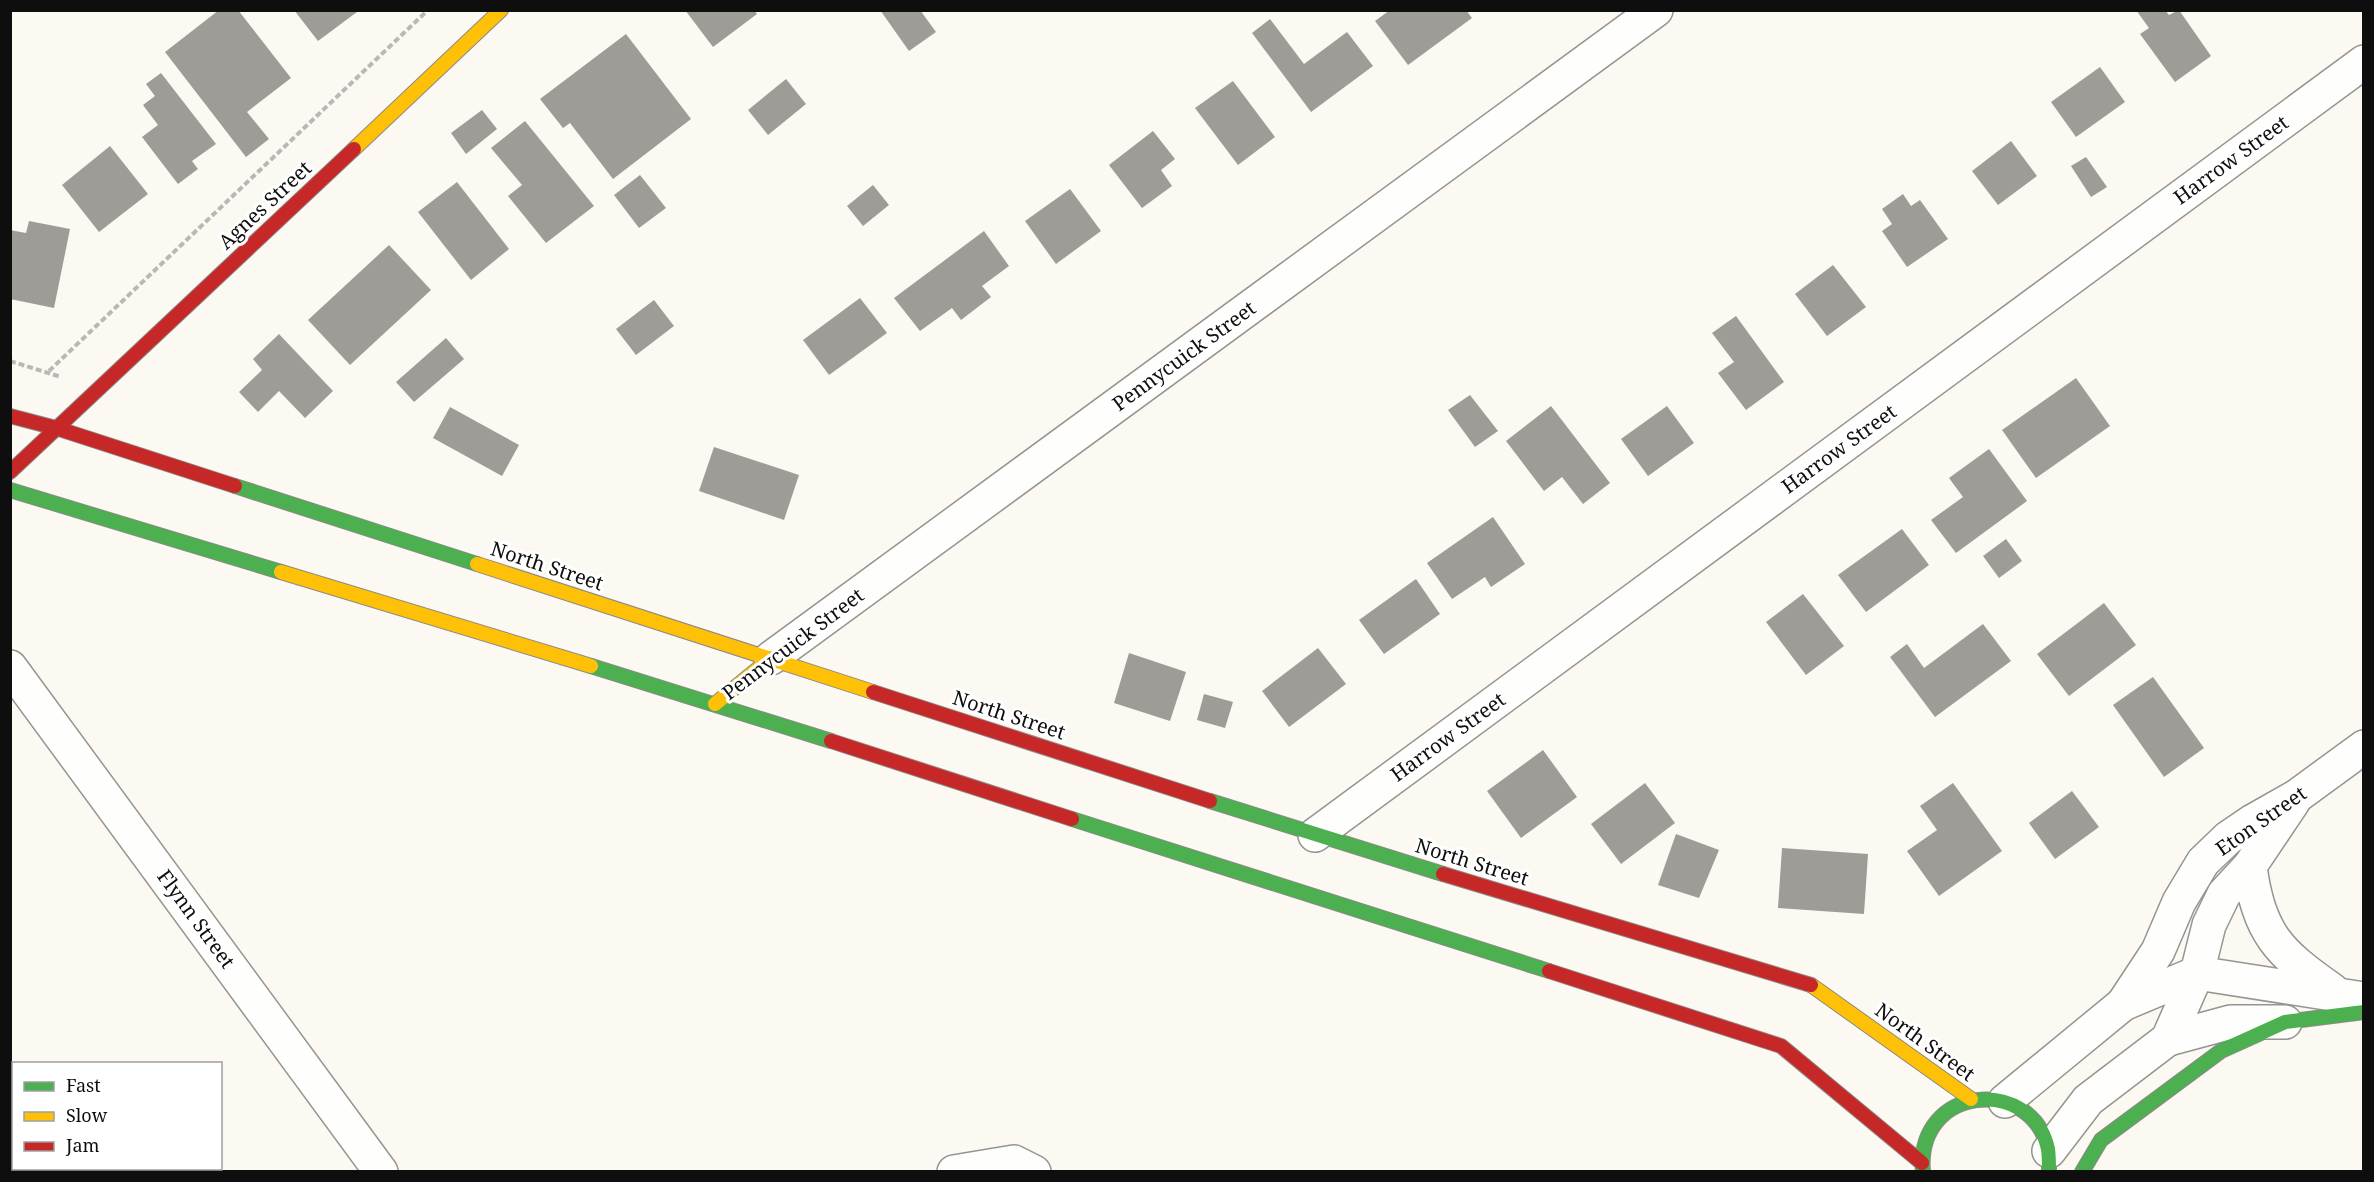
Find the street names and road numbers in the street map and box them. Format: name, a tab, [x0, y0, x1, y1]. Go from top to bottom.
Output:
street label: Harrow Street	[2168, 109, 2294, 210]
street label: Agnes Street	[212, 155, 317, 255]
street label: Pennycuick Street	[1107, 294, 1261, 417]
street label: Harrow Street	[1776, 398, 1902, 499]
street label: North Street	[487, 535, 607, 596]
street label: Pennycuick Street	[716, 581, 869, 706]
street label: North Street	[949, 684, 1069, 745]
street label: Harrow Street	[1385, 686, 1511, 787]
street label: Eton Street	[2210, 779, 2311, 862]
street label: North Street	[1412, 832, 1532, 892]
street label: Flynn Street	[151, 864, 241, 974]
street label: North Street	[1870, 996, 1981, 1087]

